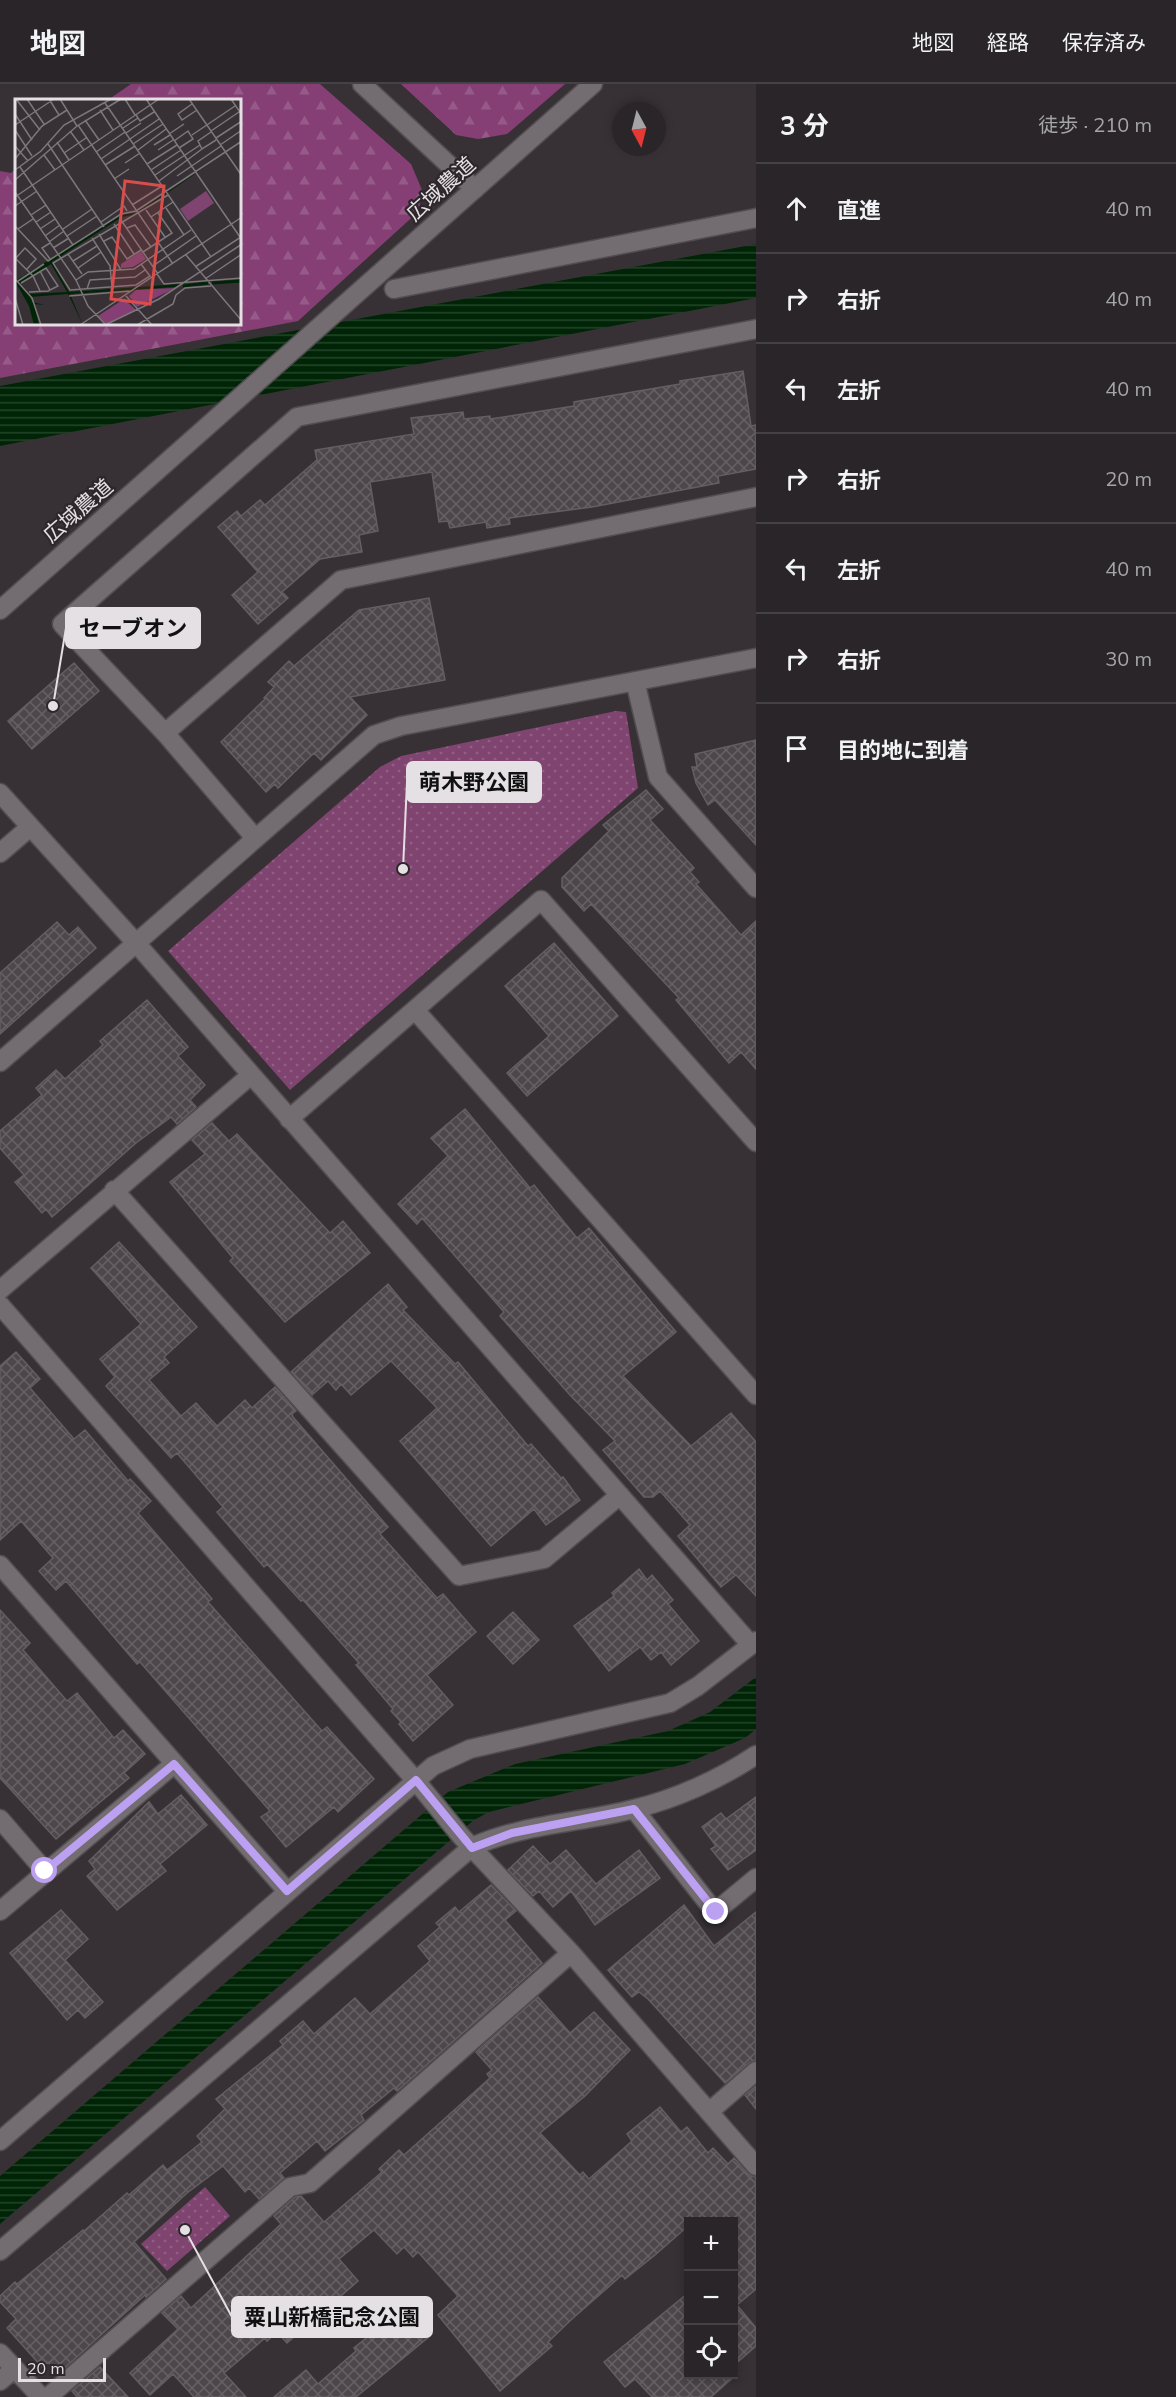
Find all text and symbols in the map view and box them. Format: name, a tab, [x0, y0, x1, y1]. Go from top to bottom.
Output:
text: 地図	[30, 25, 86, 60]
text: 地図	[912, 29, 954, 55]
text: 経路	[987, 29, 1029, 55]
text: 保存済み	[1062, 29, 1146, 55]
inset map	[15, 99, 242, 326]
north arrow	[612, 102, 666, 156]
text: 3 分	[780, 109, 829, 142]
text: 徒歩 · 210 m	[1038, 112, 1152, 137]
street label: 広域農道	[400, 150, 480, 226]
icon: ahead	[780, 192, 813, 225]
text: 直進	[837, 196, 881, 224]
text: 40 m	[1105, 196, 1152, 221]
icon: right	[780, 282, 813, 315]
text: 右折	[837, 286, 881, 314]
text: 40 m	[1105, 286, 1152, 311]
icon: left	[780, 372, 813, 405]
text: 左折	[837, 376, 881, 404]
text: 40 m	[1105, 376, 1152, 401]
icon: right	[780, 462, 813, 495]
text: 右折	[837, 466, 881, 494]
text: 20 m	[1105, 466, 1152, 491]
street label: 広域農道	[37, 473, 118, 548]
icon: left	[780, 552, 813, 585]
text: 左折	[837, 556, 881, 584]
text: 40 m	[1105, 556, 1152, 581]
callout: セーブオン	[66, 608, 200, 648]
text: セーブオン	[79, 614, 187, 642]
icon: right	[780, 642, 813, 675]
text: 右折	[837, 646, 881, 674]
text: 30 m	[1105, 646, 1152, 671]
icon: arrive	[780, 732, 813, 765]
text: 目的地に到着	[837, 736, 969, 764]
callout: 萌木野公園	[407, 762, 541, 802]
text: 萌木野公園	[419, 768, 529, 796]
route start	[31, 1857, 57, 1883]
route end	[702, 1898, 728, 1924]
map controls	[684, 2217, 738, 2379]
button: +	[684, 2217, 738, 2271]
button: −	[684, 2271, 738, 2325]
callout: 粟山新橋記念公園	[232, 2297, 432, 2337]
text: 粟山新橋記念公園	[244, 2303, 420, 2331]
button: locate	[684, 2325, 738, 2379]
scale bar	[18, 2355, 106, 2382]
text: 20 m	[27, 2358, 64, 2378]

